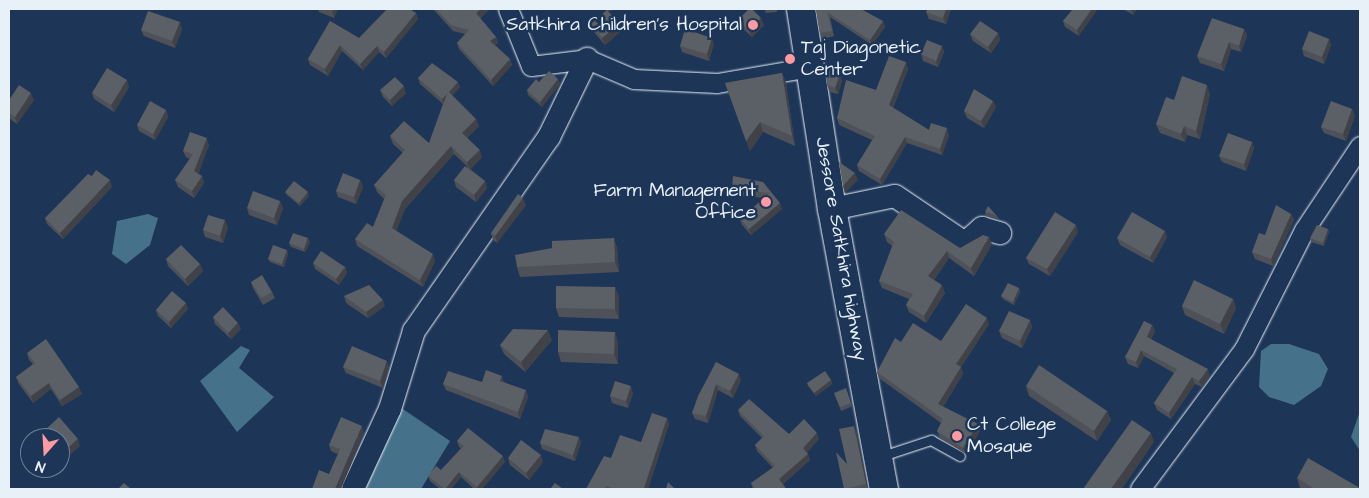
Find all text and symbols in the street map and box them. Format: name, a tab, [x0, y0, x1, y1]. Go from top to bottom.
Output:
place label: Satkhira Children’s Hospital	[506, 14, 742, 36]
marker: Satkhira Children’s Hospital	[746, 18, 760, 32]
place label: Taj Diagonetic Center	[801, 37, 921, 81]
marker: Taj Diagonetic Center	[783, 52, 797, 66]
street label: Jessore Satkhira highway	[810, 135, 872, 363]
place label: Farm Management Office	[593, 180, 756, 224]
marker: Farm Management Office	[760, 196, 772, 208]
place label: Ct College Mosque	[967, 414, 1056, 458]
north arrow	[20, 428, 70, 478]
marker: Ct College Mosque	[951, 430, 963, 442]
text: N	[33, 455, 48, 477]

